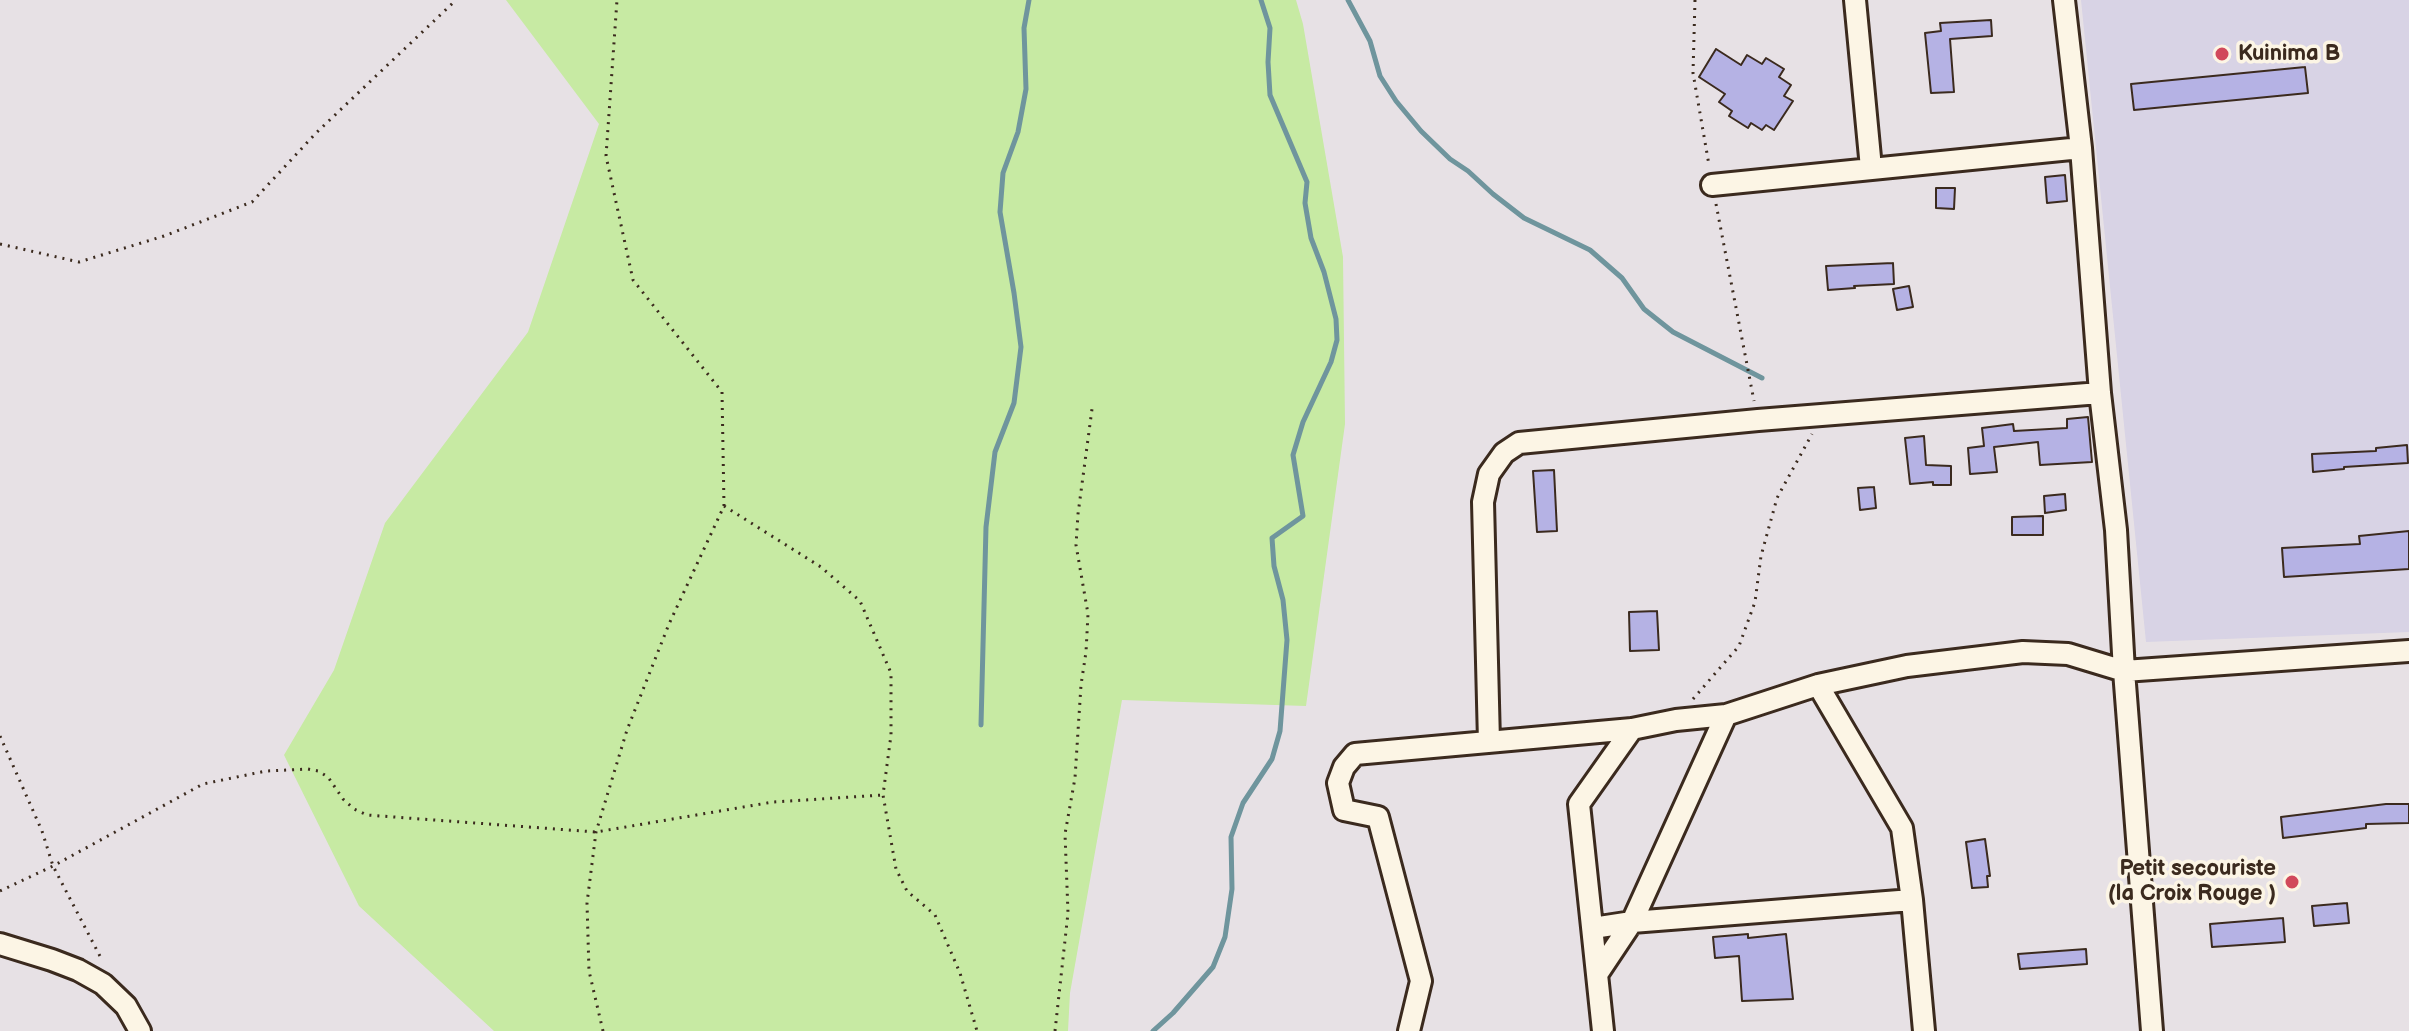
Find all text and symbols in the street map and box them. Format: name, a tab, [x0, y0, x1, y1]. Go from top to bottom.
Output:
place label: Kuinima B	[2238, 41, 2340, 67]
marker: Kuinima B	[2213, 45, 2231, 63]
place label: Petit secouriste (la Croix Rouge )	[2108, 856, 2276, 908]
marker: Petit secouriste (la Croix Rouge )	[2283, 873, 2301, 891]

